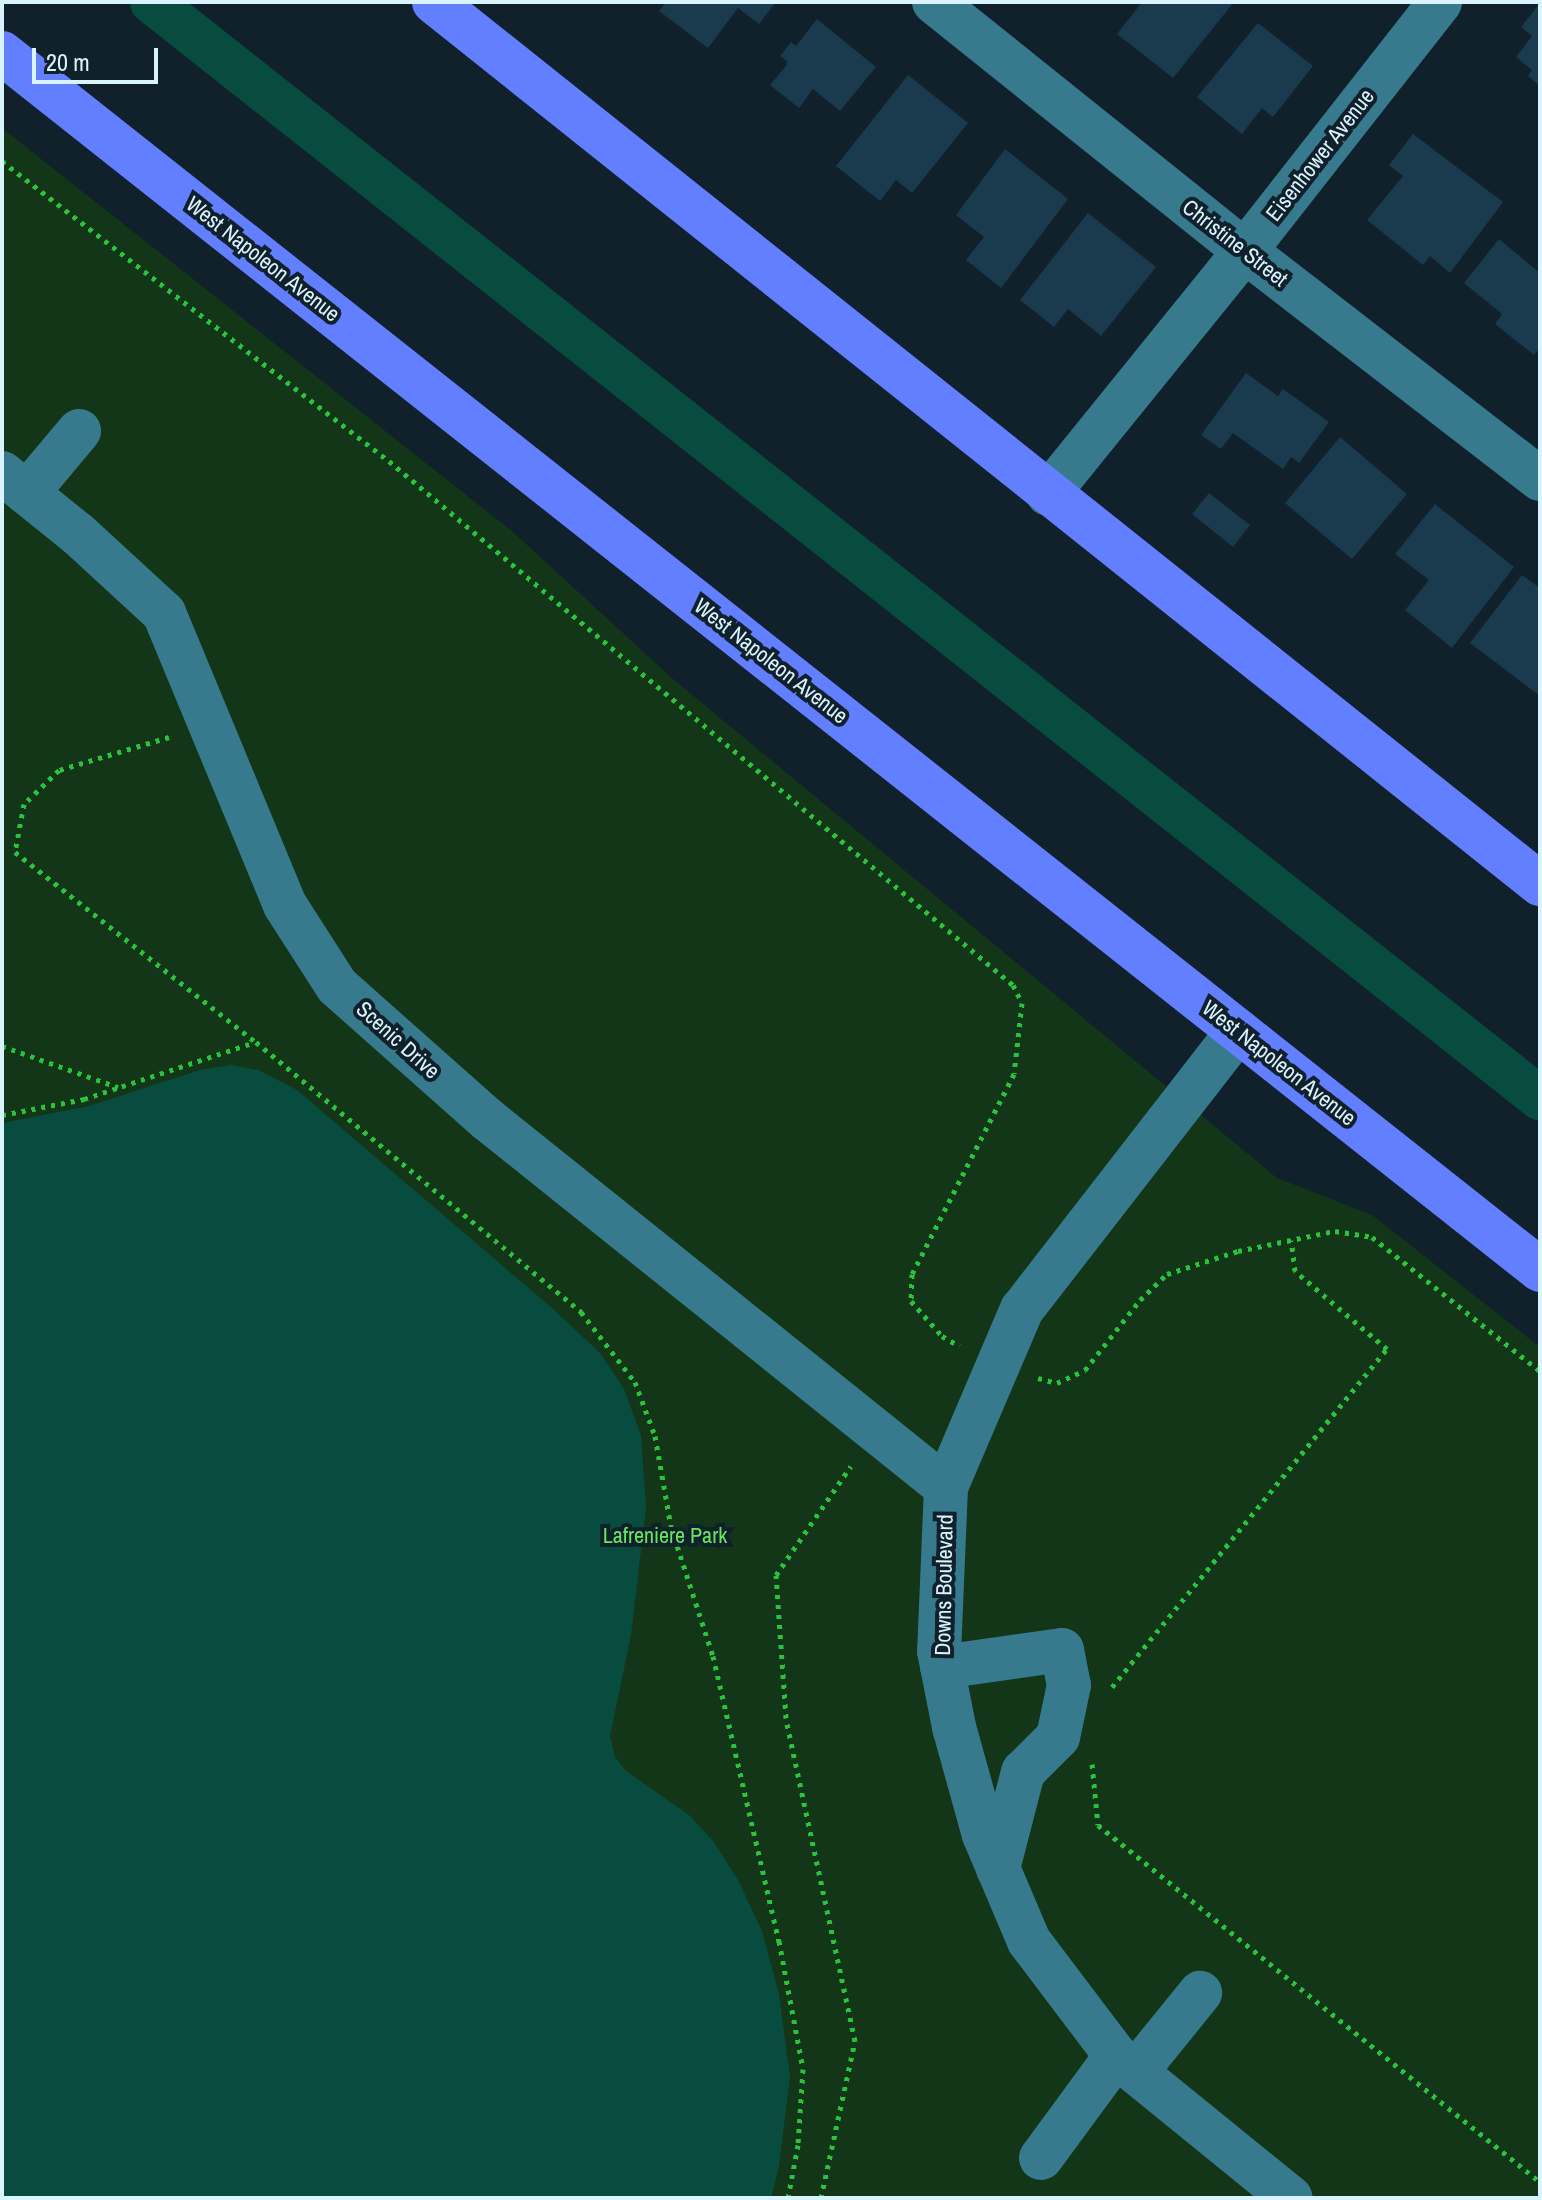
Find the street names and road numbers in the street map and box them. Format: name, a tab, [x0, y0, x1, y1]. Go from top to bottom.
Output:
street label: Eisenhower Avenue	[1260, 83, 1380, 227]
street label: West Napoleon Avenue	[180, 190, 346, 328]
street label: Christine Street	[1177, 194, 1293, 292]
street label: West Napoleon Avenue	[688, 592, 854, 730]
street label: West Napoleon Avenue	[1196, 994, 1362, 1132]
street label: Scenic Drive	[351, 996, 445, 1084]
street label: Downs Boulevard	[930, 1514, 958, 1656]

